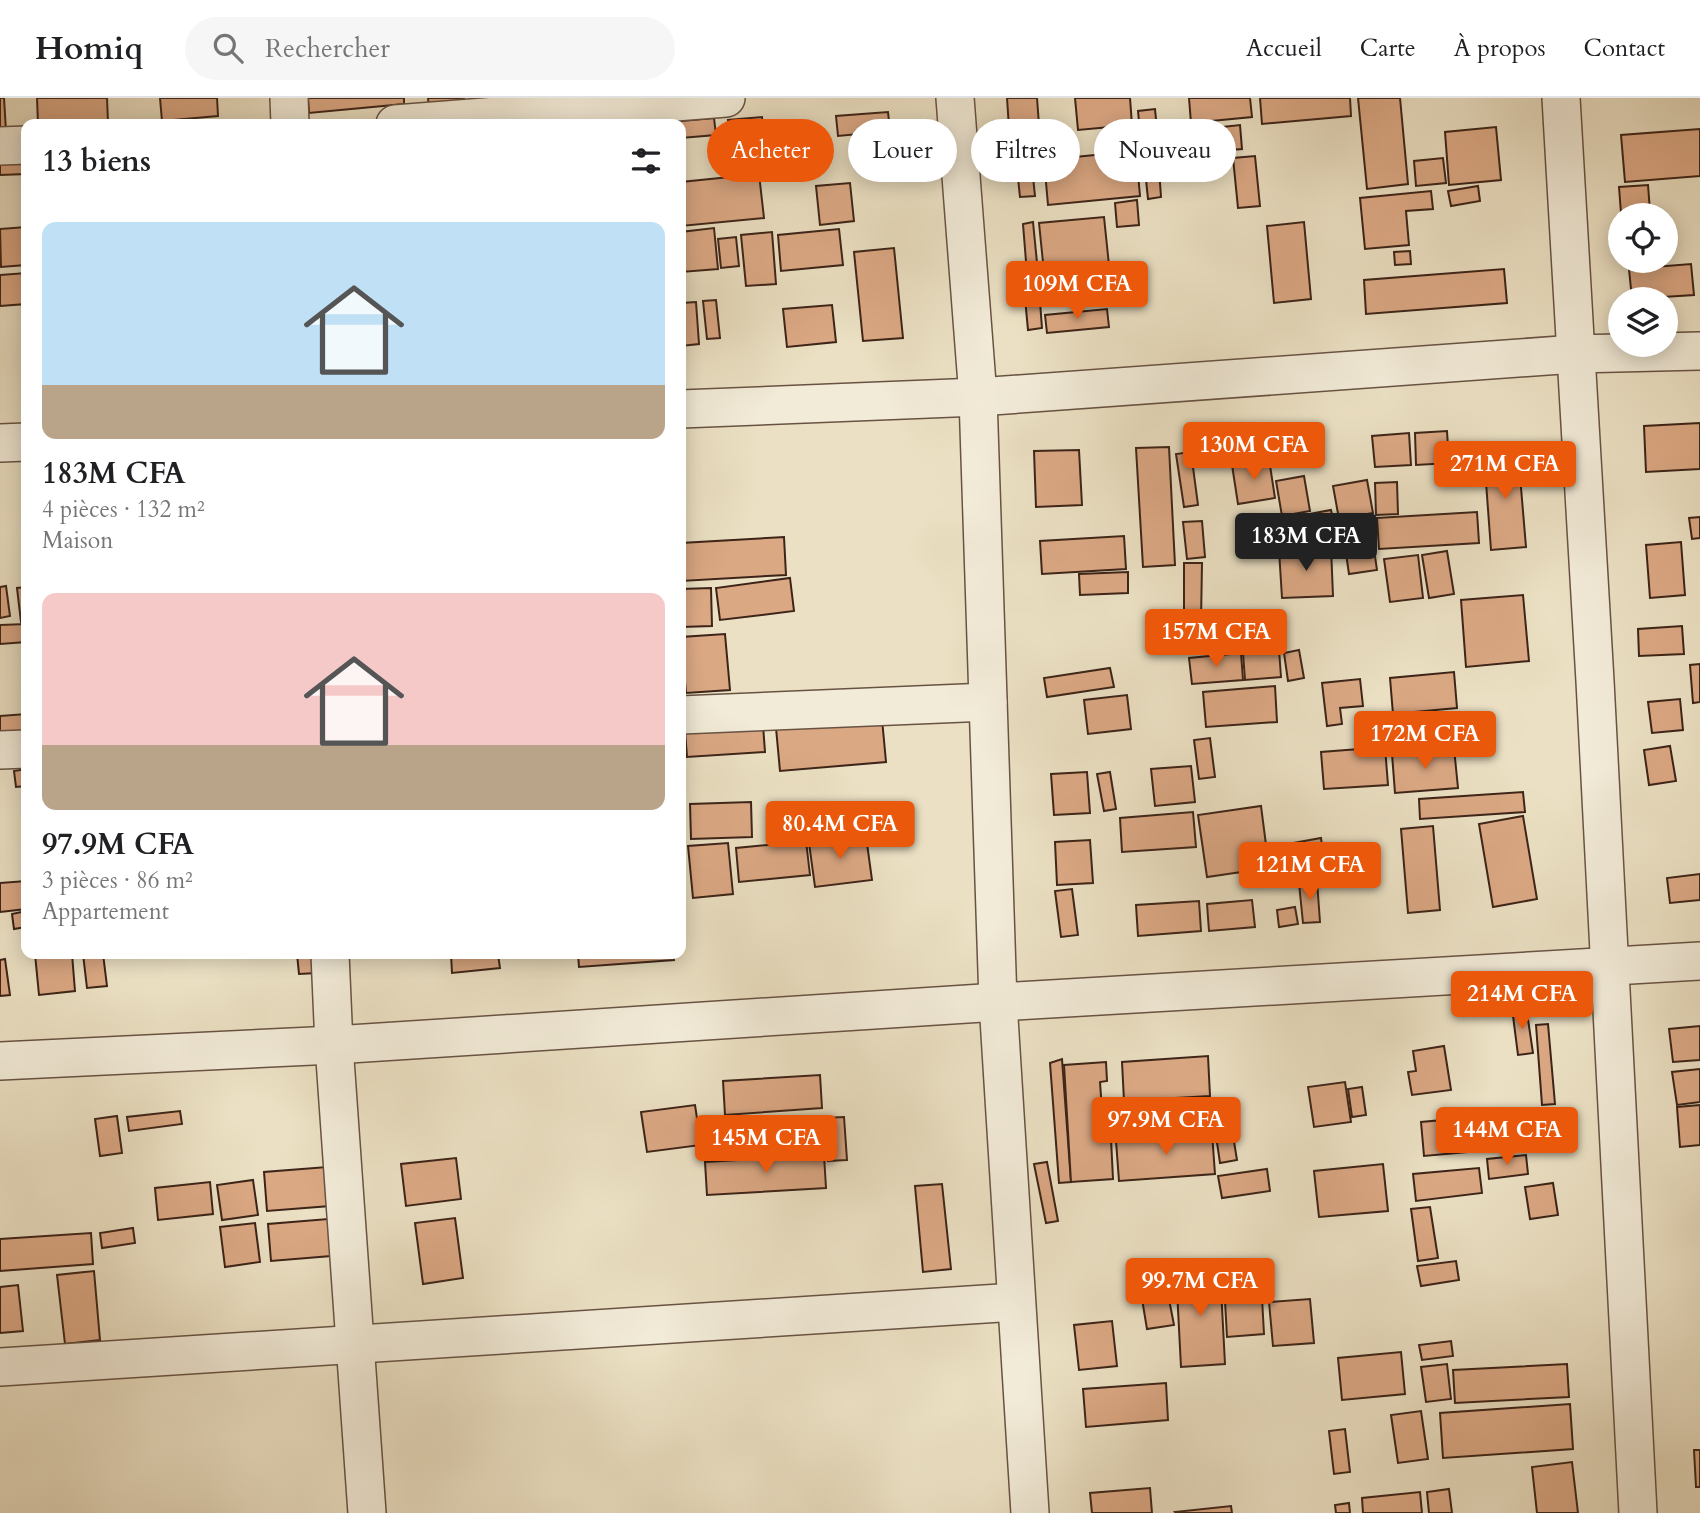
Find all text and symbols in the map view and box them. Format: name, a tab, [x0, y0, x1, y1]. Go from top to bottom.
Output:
search box	[185, 17, 675, 80]
text: Homiq	[35, 26, 143, 71]
icon: search	[209, 29, 247, 67]
text: Rechercher	[265, 31, 390, 66]
text: Accueil	[1246, 32, 1322, 65]
text: Carte	[1360, 32, 1416, 65]
text: À propos	[1454, 32, 1546, 65]
text: Contact	[1584, 32, 1665, 65]
chip: Acheter	[707, 119, 834, 182]
chip: Louer	[848, 119, 957, 182]
chip: Filtres	[971, 119, 1080, 182]
chip: Nouveau	[1094, 119, 1236, 182]
text: 13 biens	[42, 141, 151, 182]
icon: filters	[627, 142, 665, 180]
map controls	[1608, 203, 1678, 357]
button: locate	[1608, 203, 1678, 273]
pin: 109M CFA	[1005, 262, 1149, 321]
icon: home	[291, 267, 417, 393]
text: 109M CFA	[1022, 268, 1132, 299]
button: layers	[1608, 287, 1678, 357]
pin: 130M CFA	[1182, 422, 1326, 482]
text: 130M CFA	[1199, 429, 1309, 460]
pin: 271M CFA	[1433, 442, 1577, 501]
text: 271M CFA	[1450, 448, 1560, 479]
text: 183M CFA	[42, 453, 186, 494]
text: 4 pièces · 132 m²	[42, 494, 205, 525]
pin: 183M CFA	[1234, 514, 1378, 573]
text: 183M CFA	[1251, 520, 1361, 551]
text: Maison	[42, 525, 113, 556]
pin: 157M CFA	[1144, 610, 1288, 669]
text: 157M CFA	[1161, 616, 1271, 647]
icon: home	[291, 638, 417, 764]
pin: 172M CFA	[1353, 712, 1497, 771]
text: 172M CFA	[1370, 718, 1480, 749]
pin: 80.4M CFA	[760, 802, 920, 861]
text: 80.4M CFA	[782, 808, 898, 839]
text: 97.9M CFA	[42, 824, 194, 865]
pin: 121M CFA	[1238, 842, 1382, 902]
text: 121M CFA	[1255, 849, 1365, 880]
text: 3 pièces · 86 m²	[42, 865, 193, 896]
text: Appartement	[42, 896, 169, 927]
pin: 214M CFA	[1450, 972, 1594, 1031]
text: 214M CFA	[1467, 978, 1577, 1009]
pin: 97.9M CFA	[1086, 1098, 1246, 1157]
text: 97.9M CFA	[1108, 1104, 1224, 1135]
pin: 144M CFA	[1435, 1108, 1579, 1167]
text: 144M CFA	[1452, 1114, 1562, 1145]
pin: 145M CFA	[694, 1116, 838, 1175]
text: 145M CFA	[711, 1122, 821, 1153]
pin: 99.7M CFA	[1120, 1258, 1280, 1318]
text: 99.7M CFA	[1142, 1265, 1258, 1296]

